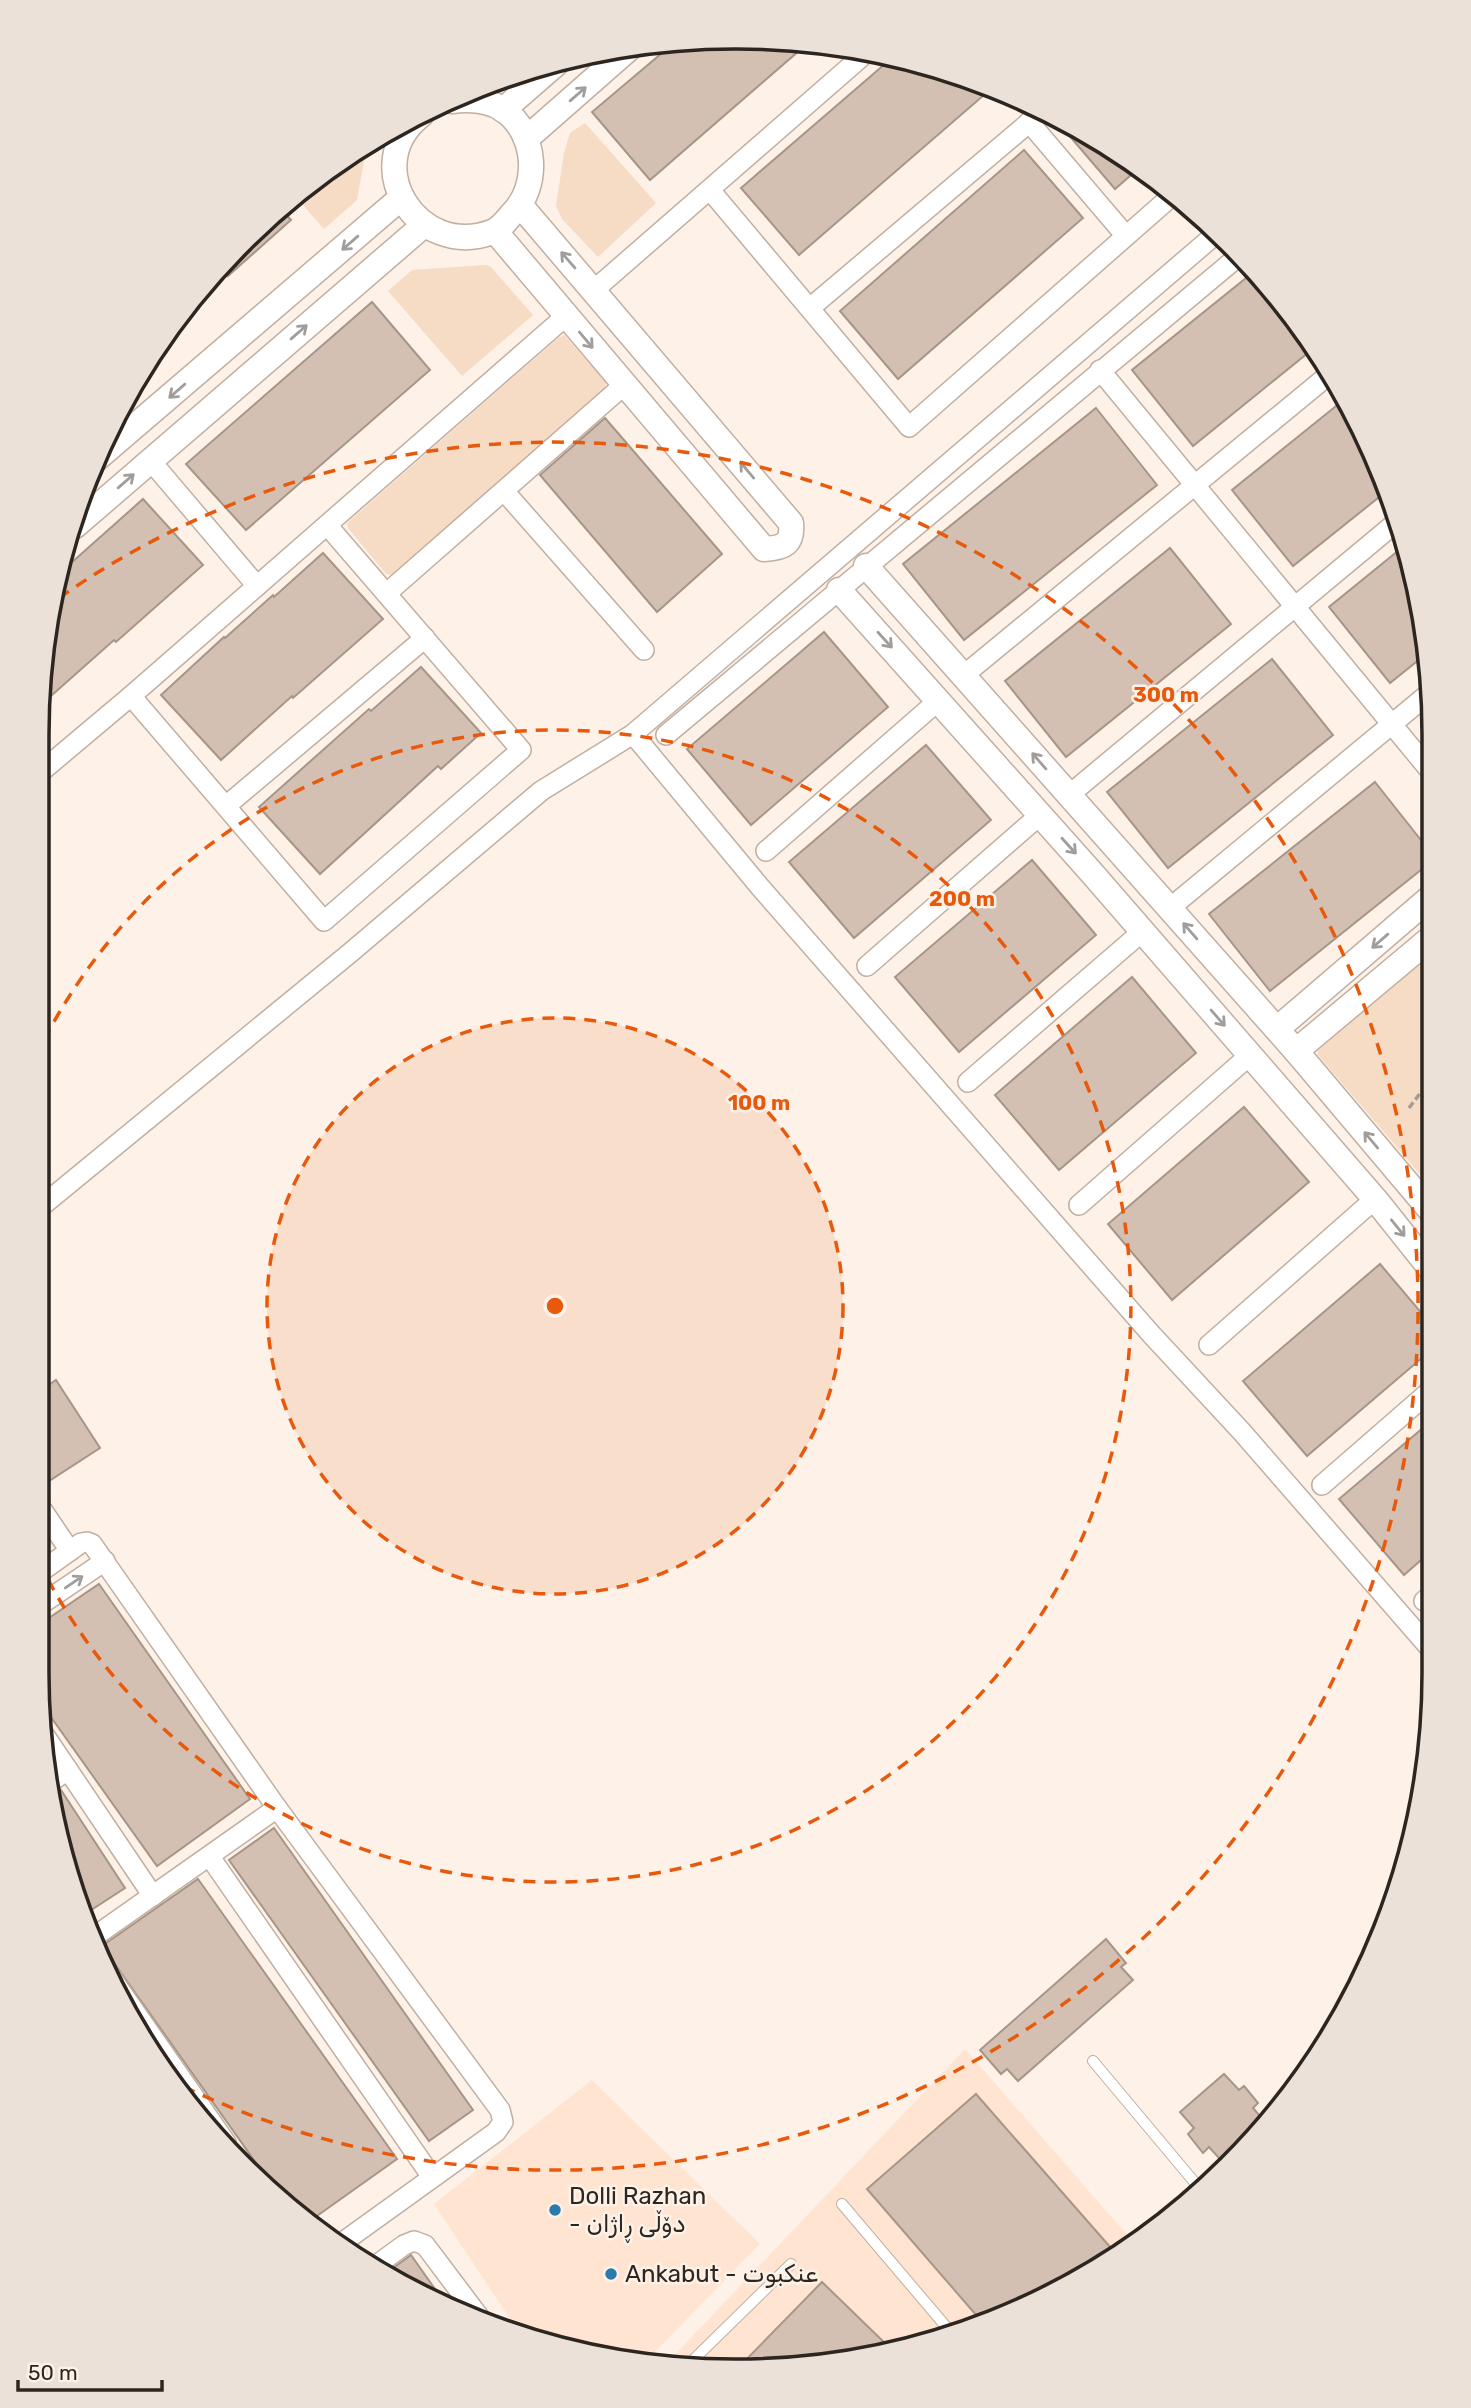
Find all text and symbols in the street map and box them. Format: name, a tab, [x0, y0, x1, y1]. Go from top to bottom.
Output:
one-way arrow	[568, 86, 586, 102]
one-way arrow	[341, 235, 359, 251]
one-way arrow	[560, 251, 576, 269]
one-way arrow	[289, 324, 307, 340]
one-way arrow	[578, 330, 594, 348]
one-way arrow	[168, 383, 186, 399]
one-way arrow	[739, 462, 754, 480]
one-way arrow	[117, 473, 135, 489]
one-way arrow	[876, 631, 893, 648]
text: 300 m	[1133, 682, 1199, 707]
one-way arrow	[1031, 752, 1047, 770]
one-way arrow	[1061, 837, 1077, 855]
text: 200 m	[929, 886, 995, 911]
one-way arrow	[1182, 922, 1198, 940]
one-way arrow	[1371, 933, 1389, 949]
one-way arrow	[1210, 1009, 1226, 1027]
text: 100 m	[728, 1090, 790, 1115]
one-way arrow	[1363, 1132, 1379, 1150]
one-way arrow	[1390, 1218, 1406, 1236]
centre of rings	[543, 1294, 567, 1318]
one-way arrow	[64, 1575, 83, 1589]
place label: Dolli Razhan - دۆڵی ڕاژان	[569, 2182, 706, 2243]
marker: Dolli Razhan - دۆڵی ڕاژان	[547, 2202, 563, 2218]
place label: Ankabut - عنکبوت	[625, 2260, 818, 2288]
marker: Ankabut - عنکبوت	[603, 2266, 619, 2282]
scale bar	[18, 2348, 161, 2392]
text: 50 m	[28, 2360, 78, 2385]

